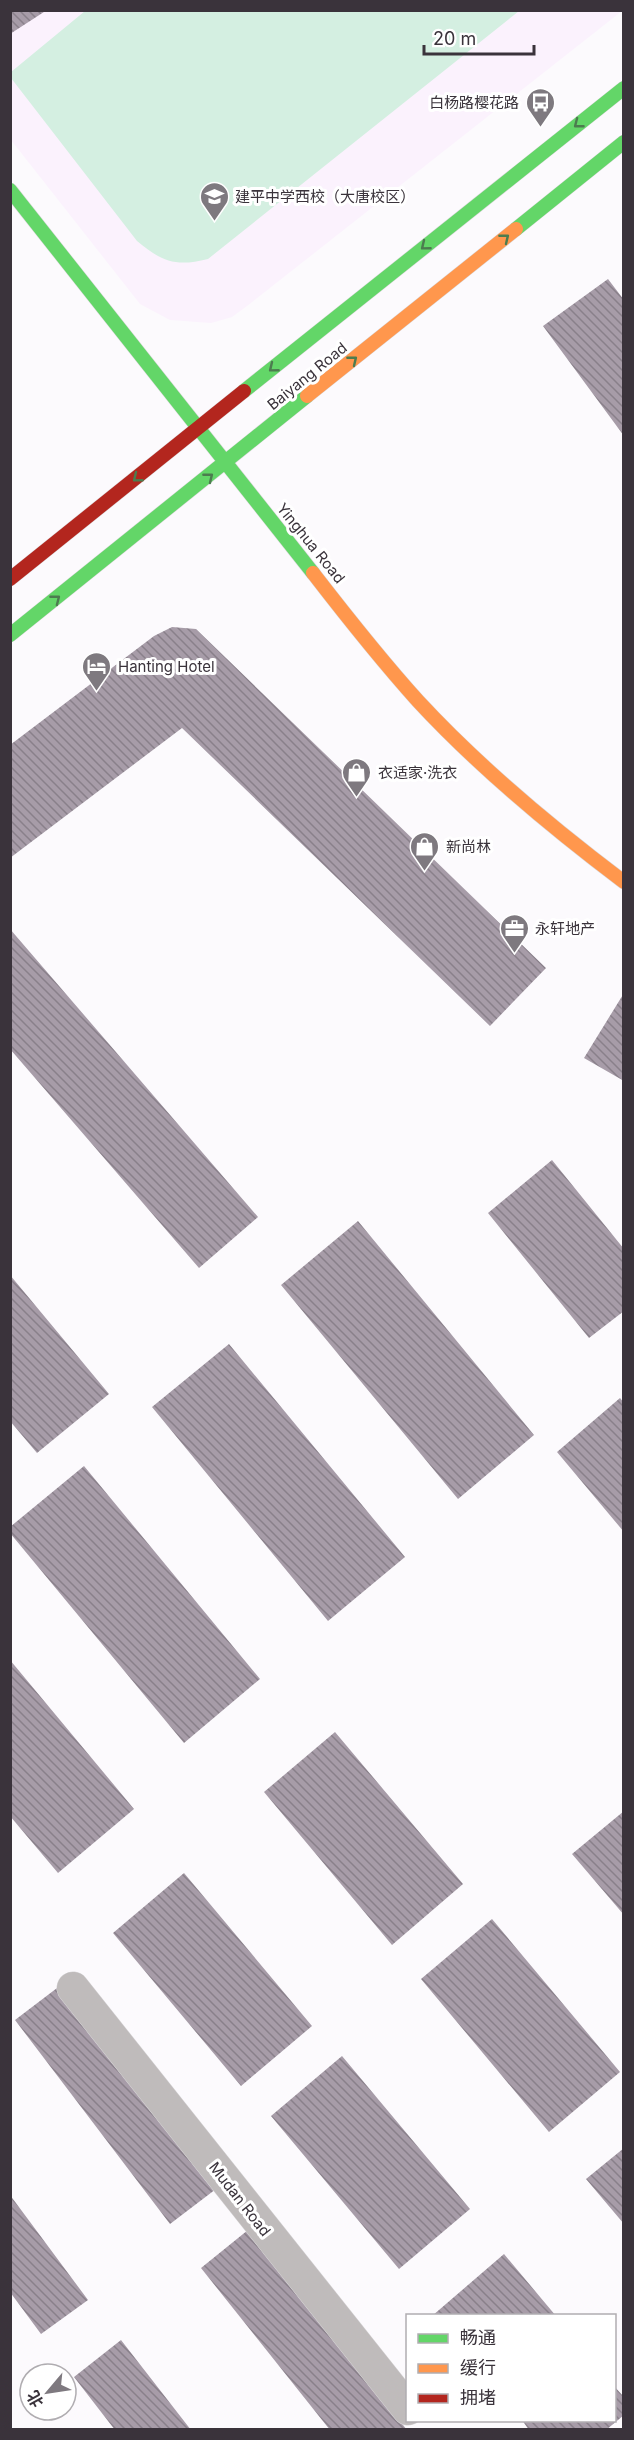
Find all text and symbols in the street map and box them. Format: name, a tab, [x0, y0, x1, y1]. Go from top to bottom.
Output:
scale bar	[424, 18, 534, 56]
text: 20 m	[433, 28, 476, 49]
bus stop icon: 白杨路樱花路	[524, 86, 556, 128]
place label: 白杨路樱花路	[429, 93, 519, 112]
one-way arrow	[573, 117, 584, 128]
school or university icon: 建平中学西校（大唐校区）	[198, 180, 230, 222]
place label: 建平中学西校（大唐校区）	[235, 187, 415, 206]
one-way arrow	[498, 234, 509, 245]
one-way arrow	[421, 239, 432, 250]
street label: Baiyang Road	[263, 338, 351, 414]
one-way arrow	[346, 357, 357, 368]
one-way arrow	[269, 361, 280, 372]
one-way arrow	[132, 471, 143, 482]
one-way arrow	[202, 473, 213, 484]
street label: Yinghua Road	[273, 499, 349, 587]
one-way arrow	[50, 595, 61, 606]
hotel icon: Hanting Hotel	[81, 650, 113, 692]
place label: Hanting Hotel	[118, 657, 215, 676]
shop icon: 衣适家·洗衣	[341, 756, 373, 798]
place label: 衣适家·洗衣	[378, 763, 457, 782]
shop icon: 新尚林	[409, 830, 441, 872]
place label: 新尚林	[446, 837, 491, 856]
office icon: 永轩地产	[498, 912, 530, 954]
place label: 永轩地产	[535, 919, 595, 938]
street label: Mudan Road	[205, 2158, 275, 2240]
legend	[406, 2314, 616, 2422]
text: 畅通	[460, 2327, 496, 2348]
text: 缓行	[460, 2357, 496, 2378]
north arrow	[18, 2362, 78, 2422]
text: 北	[22, 2387, 48, 2411]
text: 拥堵	[460, 2387, 496, 2408]

